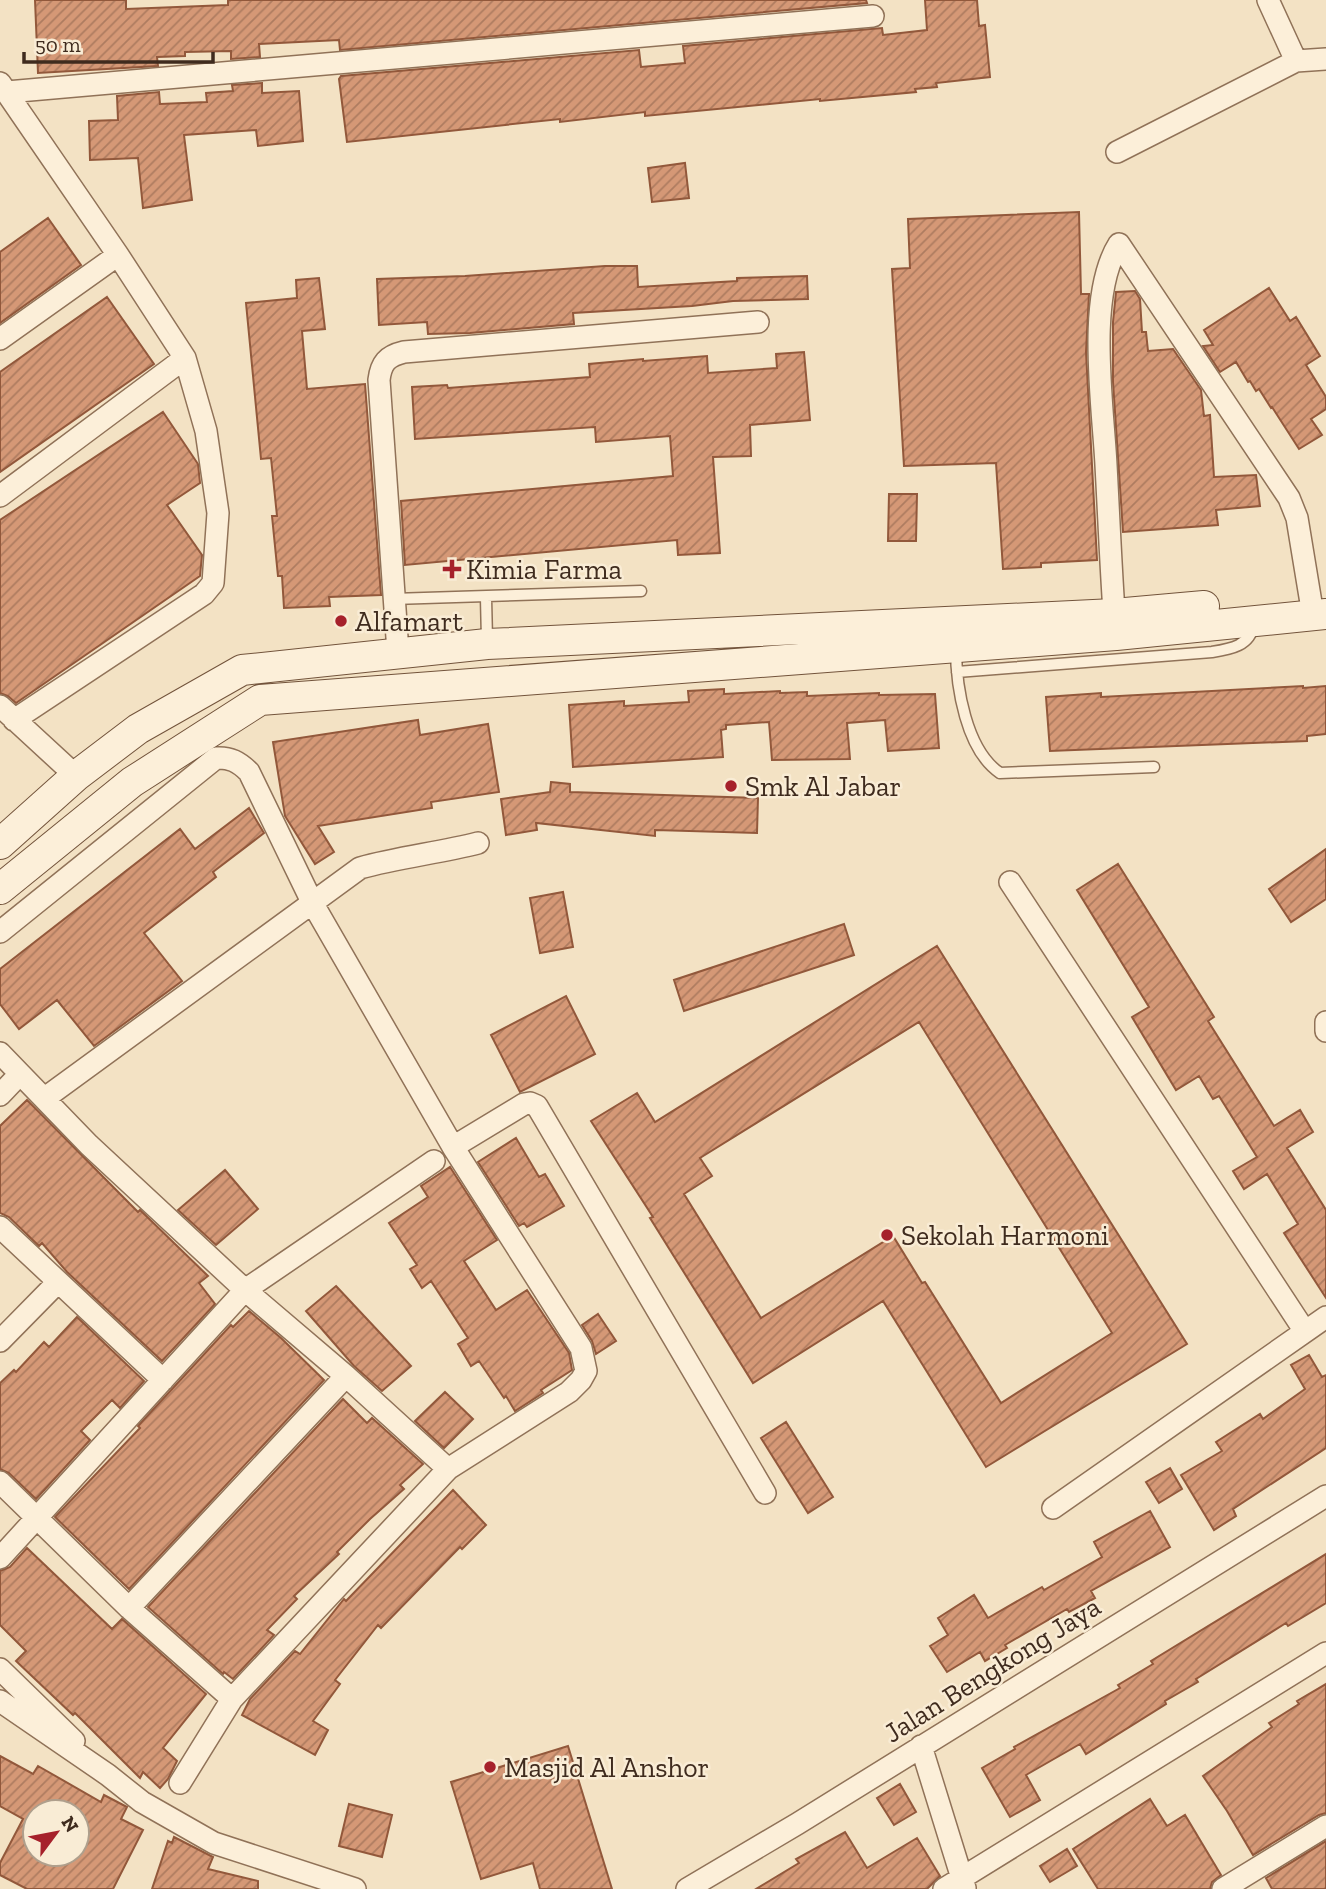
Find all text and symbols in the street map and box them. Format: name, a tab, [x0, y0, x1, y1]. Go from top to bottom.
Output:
scale bar	[24, 21, 214, 65]
text: 50 m	[35, 32, 81, 57]
place label: Kimia Farma	[466, 553, 622, 586]
marker: Kimia Farma	[444, 561, 460, 577]
place label: Alfamart	[355, 605, 463, 638]
marker: Alfamart	[333, 613, 349, 629]
place label: Smk Al Jabar	[745, 770, 901, 803]
marker: Smk Al Jabar	[723, 778, 739, 794]
place label: Sekolah Harmoni	[901, 1219, 1109, 1252]
marker: Sekolah Harmoni	[879, 1227, 895, 1243]
street label: Jalan Bengkong Jaya	[878, 1589, 1107, 1749]
place label: Masjid Al Anshor	[504, 1751, 709, 1784]
marker: Masjid Al Anshor	[482, 1759, 498, 1775]
north arrow	[21, 1798, 91, 1868]
text: N	[56, 1812, 84, 1836]

